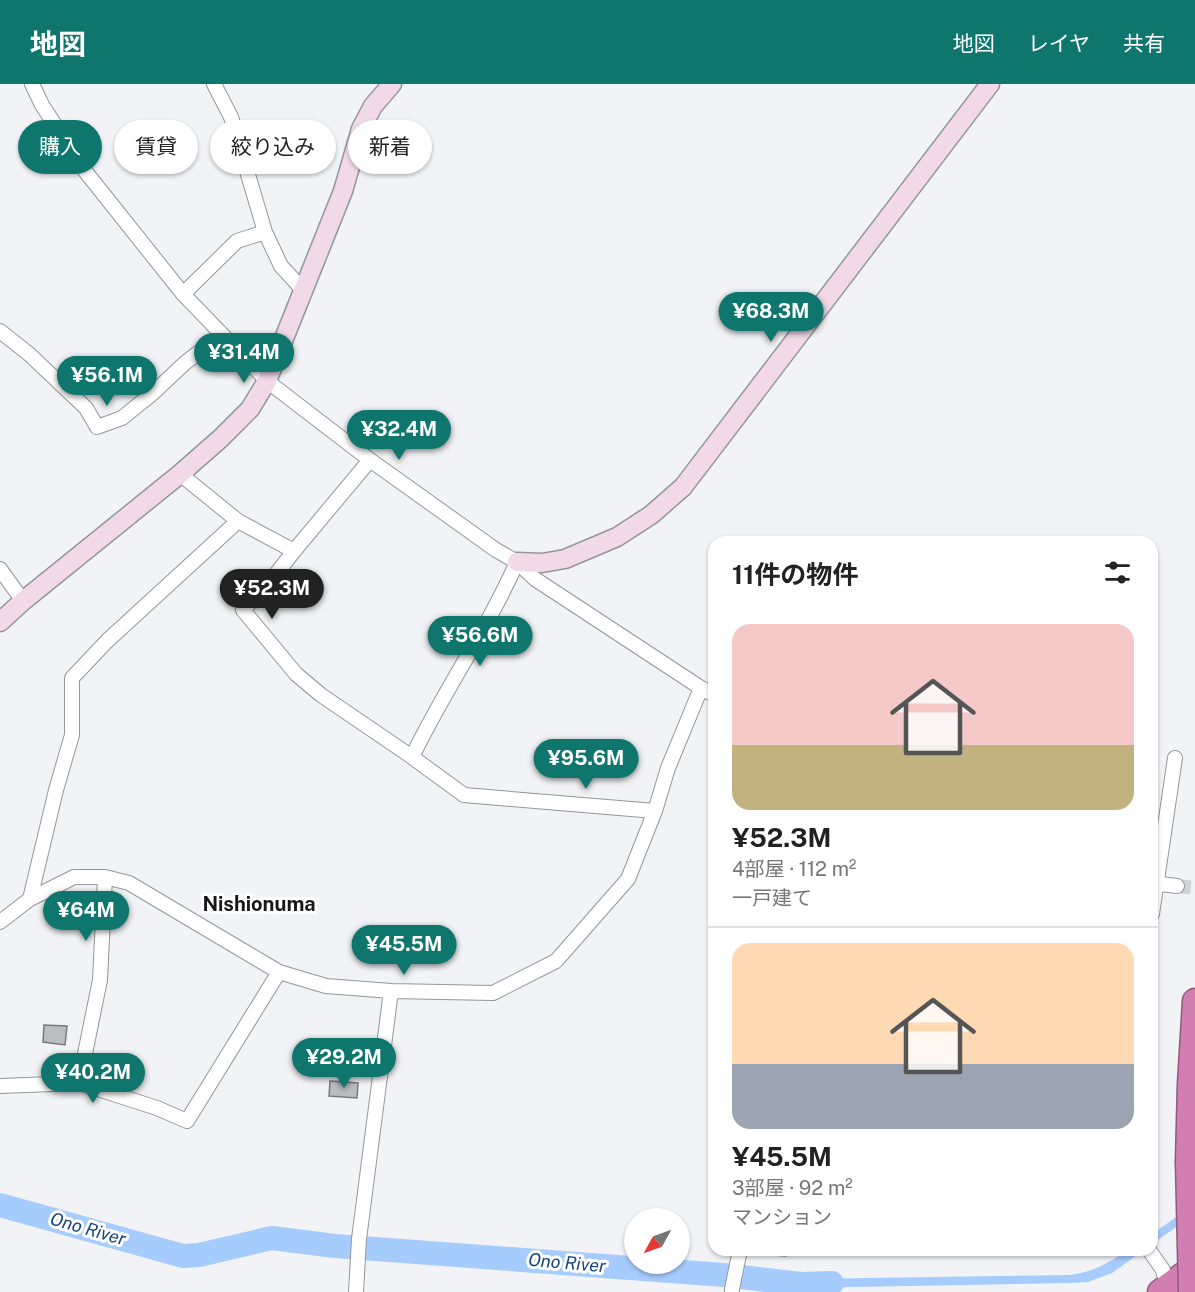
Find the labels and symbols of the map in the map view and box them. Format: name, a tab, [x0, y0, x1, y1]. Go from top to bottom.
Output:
pin: ¥68.3M	[722, 292, 820, 343]
pin: ¥31.4M	[195, 333, 293, 384]
pin: ¥56.1M	[58, 356, 156, 407]
pin: ¥32.4M	[350, 410, 448, 461]
pin: ¥52.3M	[223, 569, 321, 620]
pin: ¥56.6M	[431, 616, 529, 667]
pin: ¥95.6M	[537, 739, 635, 790]
pin: ¥64M	[50, 891, 122, 942]
district label: Nishionuma	[202, 892, 316, 916]
pin: ¥45.5M	[355, 925, 453, 976]
pin: ¥29.2M	[295, 1038, 393, 1089]
pin: ¥40.2M	[44, 1053, 142, 1104]
water label: Ono River	[48, 1208, 129, 1249]
north arrow	[624, 1208, 690, 1274]
water label: Ono River	[527, 1249, 607, 1276]

